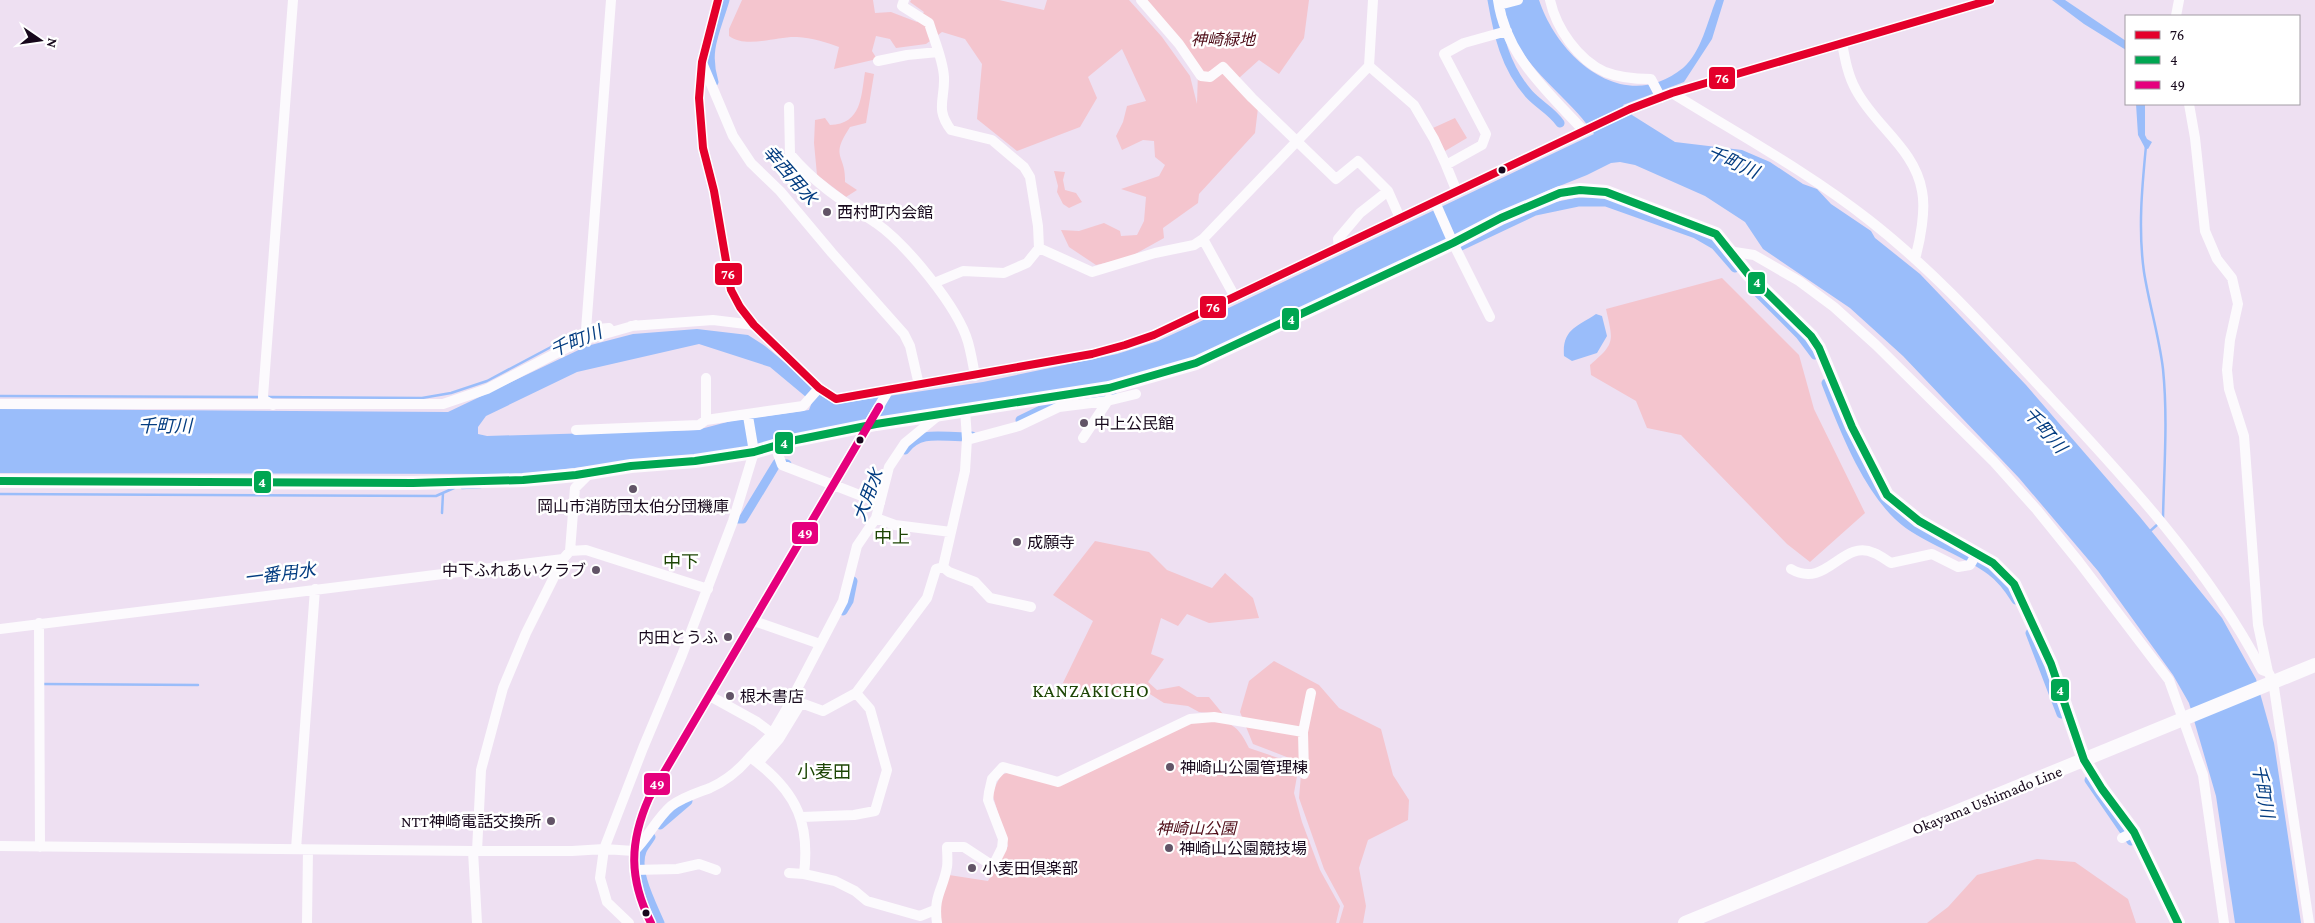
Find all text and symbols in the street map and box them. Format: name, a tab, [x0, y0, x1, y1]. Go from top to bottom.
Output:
north arrow	[15, 15, 65, 65]
legend	[2125, 15, 2300, 105]
text: 76	[2170, 27, 2184, 43]
park label: 神崎緑地	[1191, 31, 1257, 48]
text: N	[44, 36, 62, 50]
text: 4	[2170, 52, 2178, 68]
line badge: 76	[1708, 66, 1736, 90]
text: 76	[1715, 70, 1729, 86]
text: 49	[2170, 77, 2185, 93]
water label: 幸西用水	[759, 141, 822, 210]
water label: 千町川	[1704, 142, 1764, 183]
unlabelled marker	[1497, 165, 1507, 175]
place label: 西村町内会館	[837, 204, 933, 221]
marker: 西村町内会館	[821, 206, 833, 218]
line badge: 76	[714, 262, 743, 286]
text: 76	[721, 266, 735, 282]
line badge: 4	[1747, 271, 1766, 295]
text: 4	[1753, 274, 1761, 290]
line badge: 76	[1199, 295, 1227, 319]
text: 76	[1206, 299, 1220, 315]
line badge: 4	[1281, 307, 1300, 331]
text: 4	[1287, 311, 1295, 327]
water label: 千町川	[547, 321, 607, 360]
water label: 千町川	[2020, 403, 2072, 458]
place label: 中上公民館	[1094, 415, 1174, 432]
water label: 千町川	[138, 416, 194, 436]
marker: 中上公民館	[1078, 417, 1090, 429]
line badge: 4	[774, 431, 794, 455]
text: 4	[780, 435, 788, 451]
unlabelled marker	[855, 435, 865, 445]
water label: 大用水	[849, 464, 888, 524]
line badge: 4	[253, 470, 272, 494]
text: 4	[258, 474, 266, 490]
marker: 岡山市消防団太伯分団機庫	[627, 483, 639, 495]
place label: 岡山市消防団太伯分団機庫	[537, 498, 729, 515]
line badge: 49	[791, 521, 819, 545]
text: 49	[797, 525, 813, 541]
district label: 中上	[874, 527, 910, 547]
place label: 成願寺	[1027, 534, 1075, 551]
marker: 成願寺	[1011, 536, 1023, 548]
district label: 中下	[663, 552, 699, 572]
water label: 一番用水	[243, 559, 319, 588]
place label: 中下ふれあいクラブ	[442, 562, 586, 579]
marker: 中下ふれあいクラブ	[590, 564, 602, 576]
place label: 内田とうふ	[638, 629, 718, 646]
marker: 内田とうふ	[722, 631, 734, 643]
line badge: 4	[2050, 678, 2070, 702]
district label: KANZAKICHO	[1032, 680, 1150, 701]
text: 4	[2056, 682, 2064, 698]
place label: 根木書店	[740, 688, 804, 705]
marker: 根木書店	[724, 690, 736, 702]
place label: 神崎山公園管理棟	[1180, 759, 1308, 776]
marker: 神崎山公園管理棟	[1164, 761, 1176, 773]
district label: 小麦田	[797, 762, 851, 782]
street label: Okayama Ushimado Line	[1910, 762, 2065, 839]
water label: 千町川	[2248, 763, 2278, 821]
line badge: 49	[643, 772, 671, 796]
text: 49	[649, 776, 665, 792]
place label: NTT神崎電話交換所	[401, 813, 541, 830]
marker: NTT神崎電話交換所	[545, 815, 557, 827]
park label: 神崎山公園	[1156, 820, 1238, 837]
place label: 神崎山公園競技場	[1179, 840, 1307, 857]
marker: 神崎山公園競技場	[1163, 842, 1175, 854]
place label: 小麦田倶楽部	[982, 860, 1078, 877]
marker: 小麦田倶楽部	[966, 862, 978, 874]
unlabelled marker	[641, 908, 651, 918]

